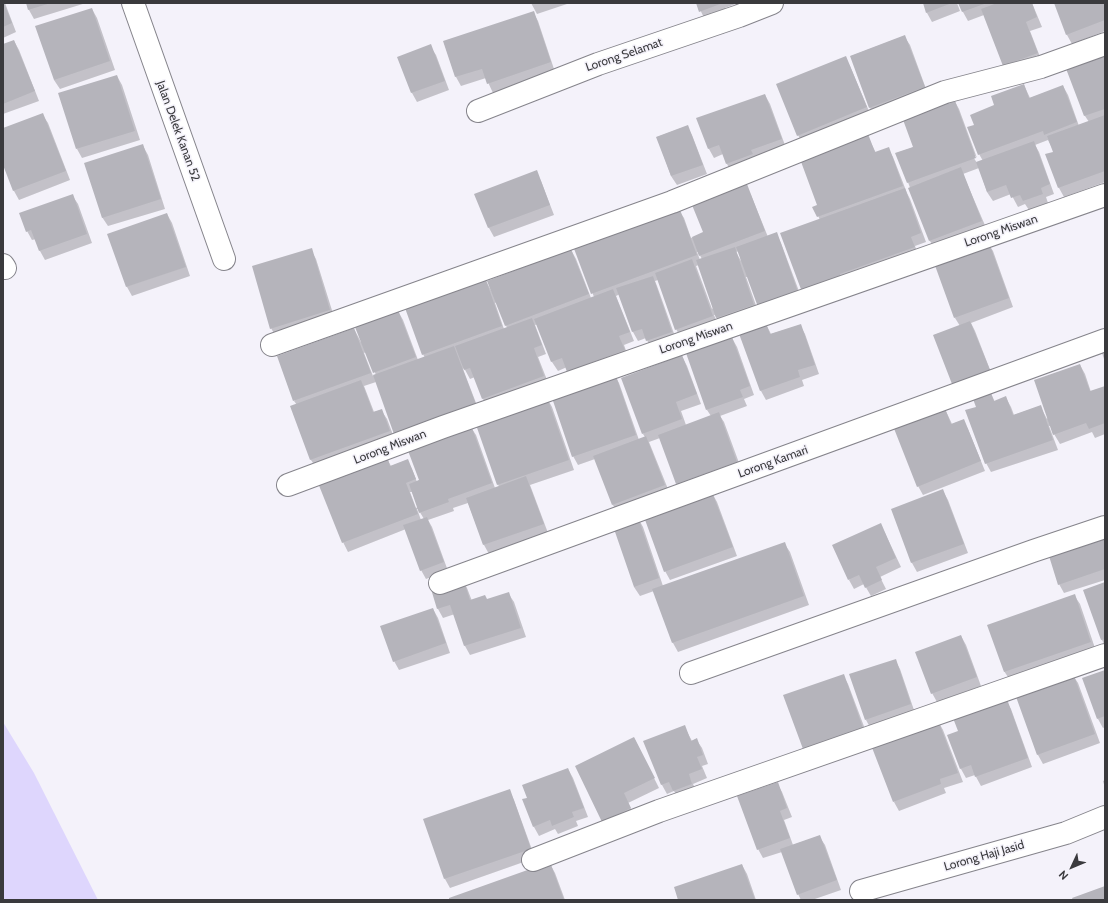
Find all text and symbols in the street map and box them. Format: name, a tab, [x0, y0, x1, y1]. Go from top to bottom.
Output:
street label: Lorong Selamat	[584, 35, 664, 75]
street label: Jalan Delek Kanan 52	[153, 79, 203, 183]
street label: Lorong Miswan	[963, 212, 1039, 250]
street label: Lorong Miswan	[658, 319, 734, 357]
street label: Lorong Miswan	[352, 427, 428, 467]
street label: Lorong Kamari	[736, 443, 810, 481]
street label: Lorong Haji Jasid	[942, 838, 1026, 874]
north arrow	[1052, 847, 1092, 887]
text: N	[1056, 868, 1071, 883]

